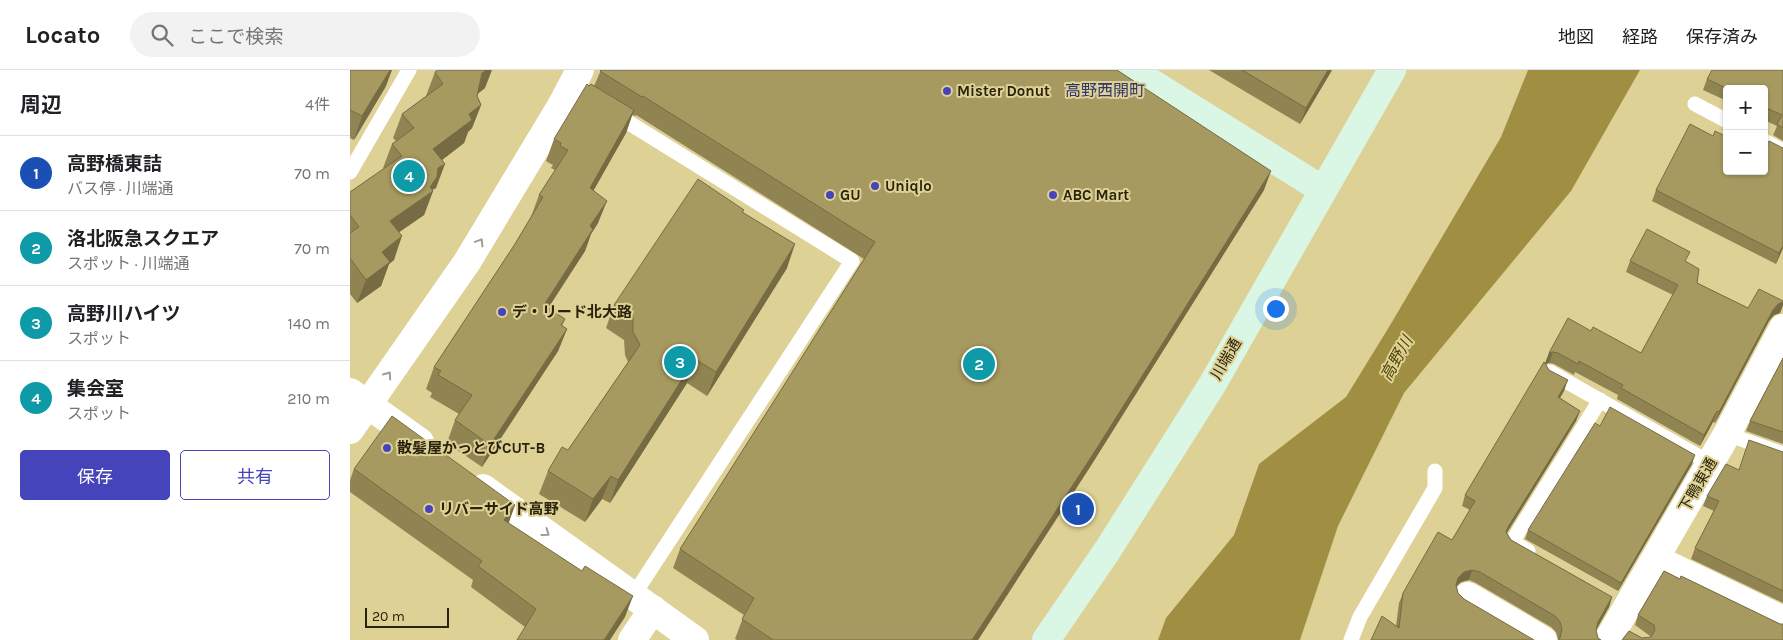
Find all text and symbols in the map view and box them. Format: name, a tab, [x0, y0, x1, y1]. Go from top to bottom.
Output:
search box	[130, 12, 480, 57]
text: Locato	[25, 21, 100, 49]
icon: search	[148, 21, 176, 49]
text: ここで検索	[188, 26, 283, 48]
text: 地図	[1558, 26, 1594, 48]
text: 経路	[1622, 26, 1658, 48]
text: 保存済み	[1686, 26, 1758, 48]
district label: 高野西開町	[1065, 81, 1145, 100]
place label: Mister Donut	[957, 82, 1050, 100]
marker: Mister Donut	[941, 85, 953, 97]
map controls	[1723, 85, 1768, 175]
button: +	[1723, 85, 1768, 130]
text: 周辺	[20, 93, 62, 117]
text: 4件	[305, 95, 330, 114]
button: −	[1723, 130, 1768, 175]
text: 高野橋東詰	[67, 153, 162, 175]
pin: 4	[393, 157, 425, 195]
text: 1	[33, 164, 39, 183]
text: 70 m	[294, 164, 330, 183]
place label: Uniqlo	[885, 177, 932, 195]
text: バス停 · 川端通	[67, 179, 173, 198]
marker: Uniqlo	[869, 180, 881, 192]
place label: GU	[840, 186, 861, 204]
place label: ABC Mart	[1063, 186, 1129, 204]
marker: GU	[824, 189, 836, 201]
marker: ABC Mart	[1047, 189, 1059, 201]
text: 洛北阪急スクエア	[67, 228, 219, 250]
one-way arrow	[473, 238, 483, 247]
text: 2	[31, 239, 41, 258]
text: 70 m	[294, 239, 330, 258]
text: スポット · 川端通	[67, 254, 189, 273]
your location	[1263, 296, 1289, 322]
text: 高野川ハイツ	[67, 303, 181, 325]
place label: デ・リード北大路	[512, 303, 632, 321]
marker: デ・リード北大路	[496, 306, 508, 318]
text: 3	[31, 314, 41, 333]
text: 140 m	[288, 314, 330, 333]
text: スポット	[67, 329, 131, 348]
water label: 高野川	[1376, 331, 1417, 384]
street label: 川端通	[1207, 335, 1245, 383]
pin: 3	[664, 343, 696, 381]
pin: 2	[963, 345, 995, 383]
one-way arrow	[382, 372, 391, 381]
text: 集会室	[67, 378, 124, 400]
text: 4	[31, 389, 41, 408]
text: 210 m	[287, 389, 330, 408]
text: スポット	[67, 404, 131, 423]
place label: 散髪屋かっとびCUT-B	[397, 439, 545, 457]
marker: 散髪屋かっとびCUT-B	[381, 442, 393, 454]
button: 保存	[20, 450, 170, 500]
button: 共有	[180, 450, 330, 500]
street label: 下鴨東通	[1675, 455, 1721, 515]
pin: 1	[1062, 490, 1094, 528]
place label: リバーサイド高野	[439, 500, 559, 518]
marker: リバーサイド高野	[423, 503, 435, 515]
one-way arrow	[540, 527, 550, 536]
scale bar	[365, 605, 449, 628]
text: 20 m	[372, 608, 405, 625]

